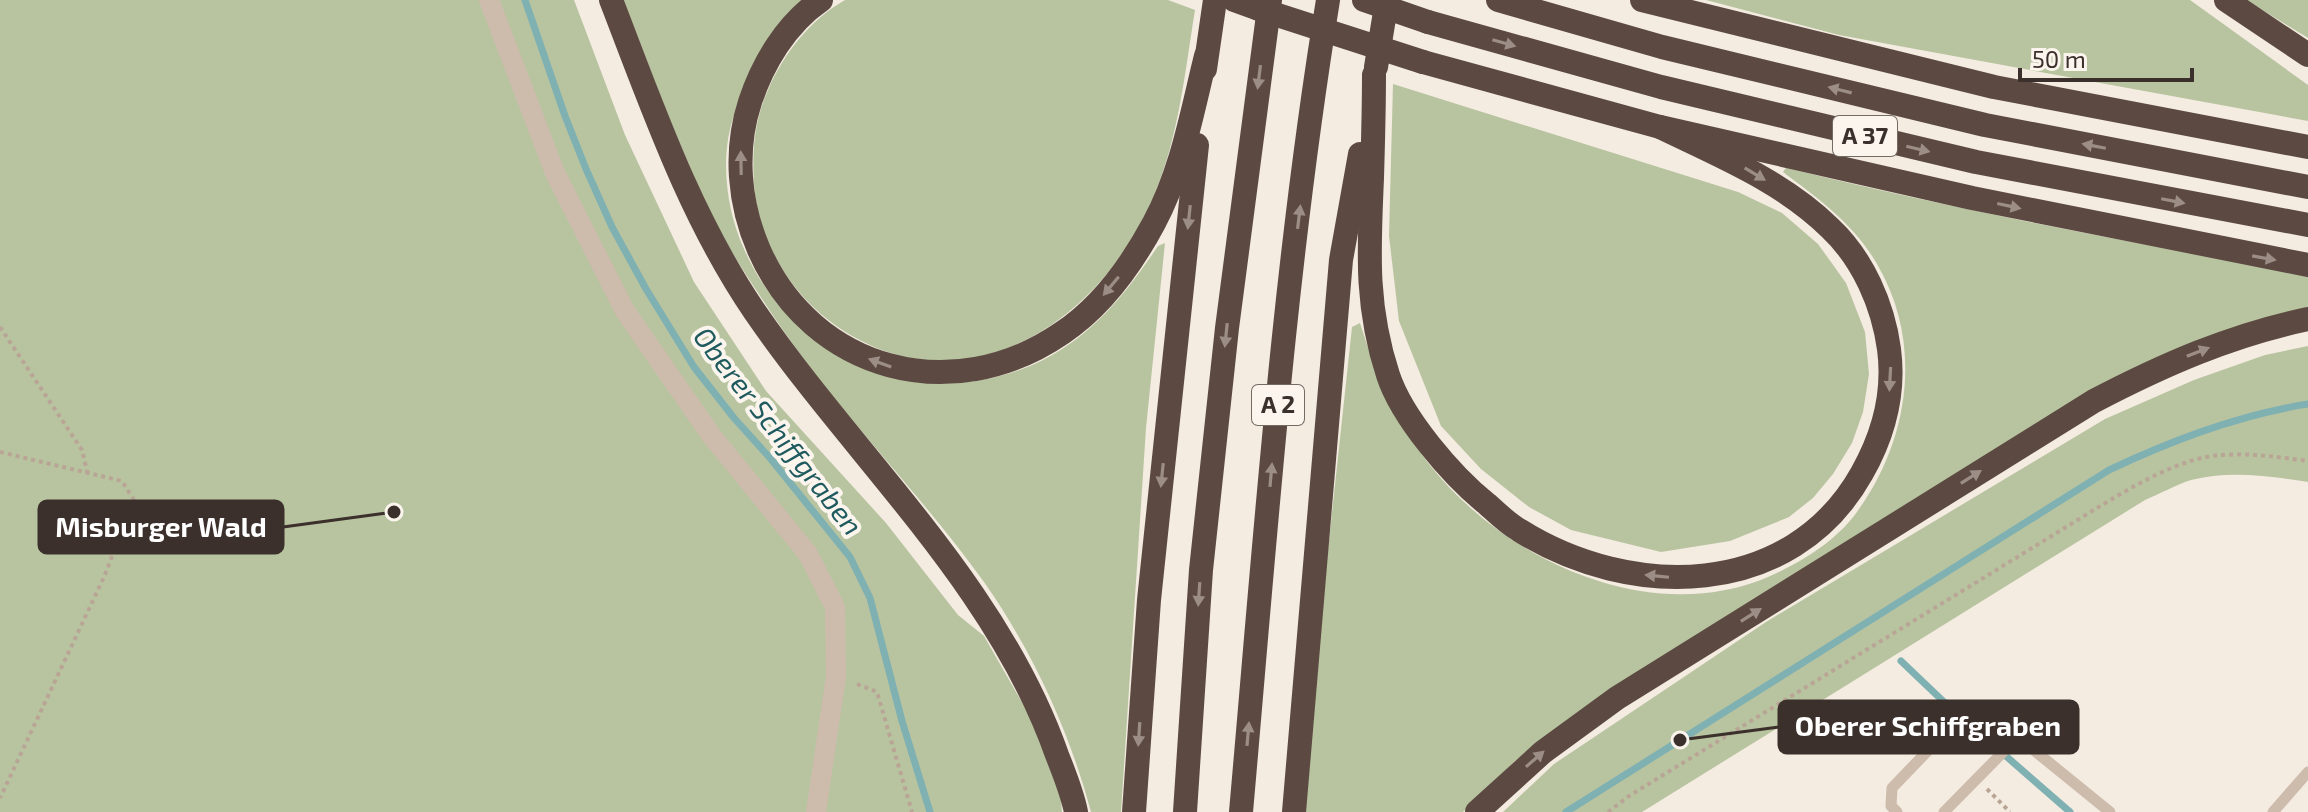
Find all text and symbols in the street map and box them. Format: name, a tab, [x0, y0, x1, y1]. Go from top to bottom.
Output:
scale bar	[2020, 32, 2192, 82]
one-way arrow	[1492, 37, 1516, 50]
text: 50 m	[2032, 44, 2086, 73]
one-way arrow	[1252, 65, 1265, 90]
one-way arrow	[1828, 83, 1853, 96]
road number: A 37	[1833, 116, 1897, 156]
one-way arrow	[2081, 140, 2106, 152]
one-way arrow	[1906, 143, 1931, 155]
one-way arrow	[735, 150, 747, 175]
one-way arrow	[1744, 167, 1766, 181]
one-way arrow	[2161, 195, 2186, 207]
one-way arrow	[1997, 200, 2022, 213]
one-way arrow	[1292, 204, 1305, 229]
one-way arrow	[1183, 205, 1196, 230]
one-way arrow	[2252, 252, 2277, 264]
one-way arrow	[1103, 276, 1120, 296]
water label: Oberer Schiffgraben	[687, 320, 871, 541]
one-way arrow	[1220, 323, 1233, 348]
one-way arrow	[2186, 345, 2210, 358]
one-way arrow	[868, 356, 892, 369]
one-way arrow	[1883, 367, 1896, 392]
road number: A 2	[1252, 385, 1304, 425]
one-way arrow	[1265, 462, 1278, 487]
one-way arrow	[1156, 463, 1169, 488]
one-way arrow	[1960, 471, 1982, 485]
callout: Misburger Wald	[39, 501, 283, 553]
text: Misburger Wald	[55, 509, 267, 543]
one-way arrow	[1644, 570, 1669, 583]
one-way arrow	[1192, 582, 1205, 607]
one-way arrow	[1740, 608, 1762, 622]
callout: Oberer Schiffgraben	[1779, 701, 2078, 753]
text: Oberer Schiffgraben	[1795, 708, 2061, 742]
one-way arrow	[1241, 721, 1254, 746]
one-way arrow	[1133, 722, 1146, 747]
one-way arrow	[1525, 751, 1544, 769]

